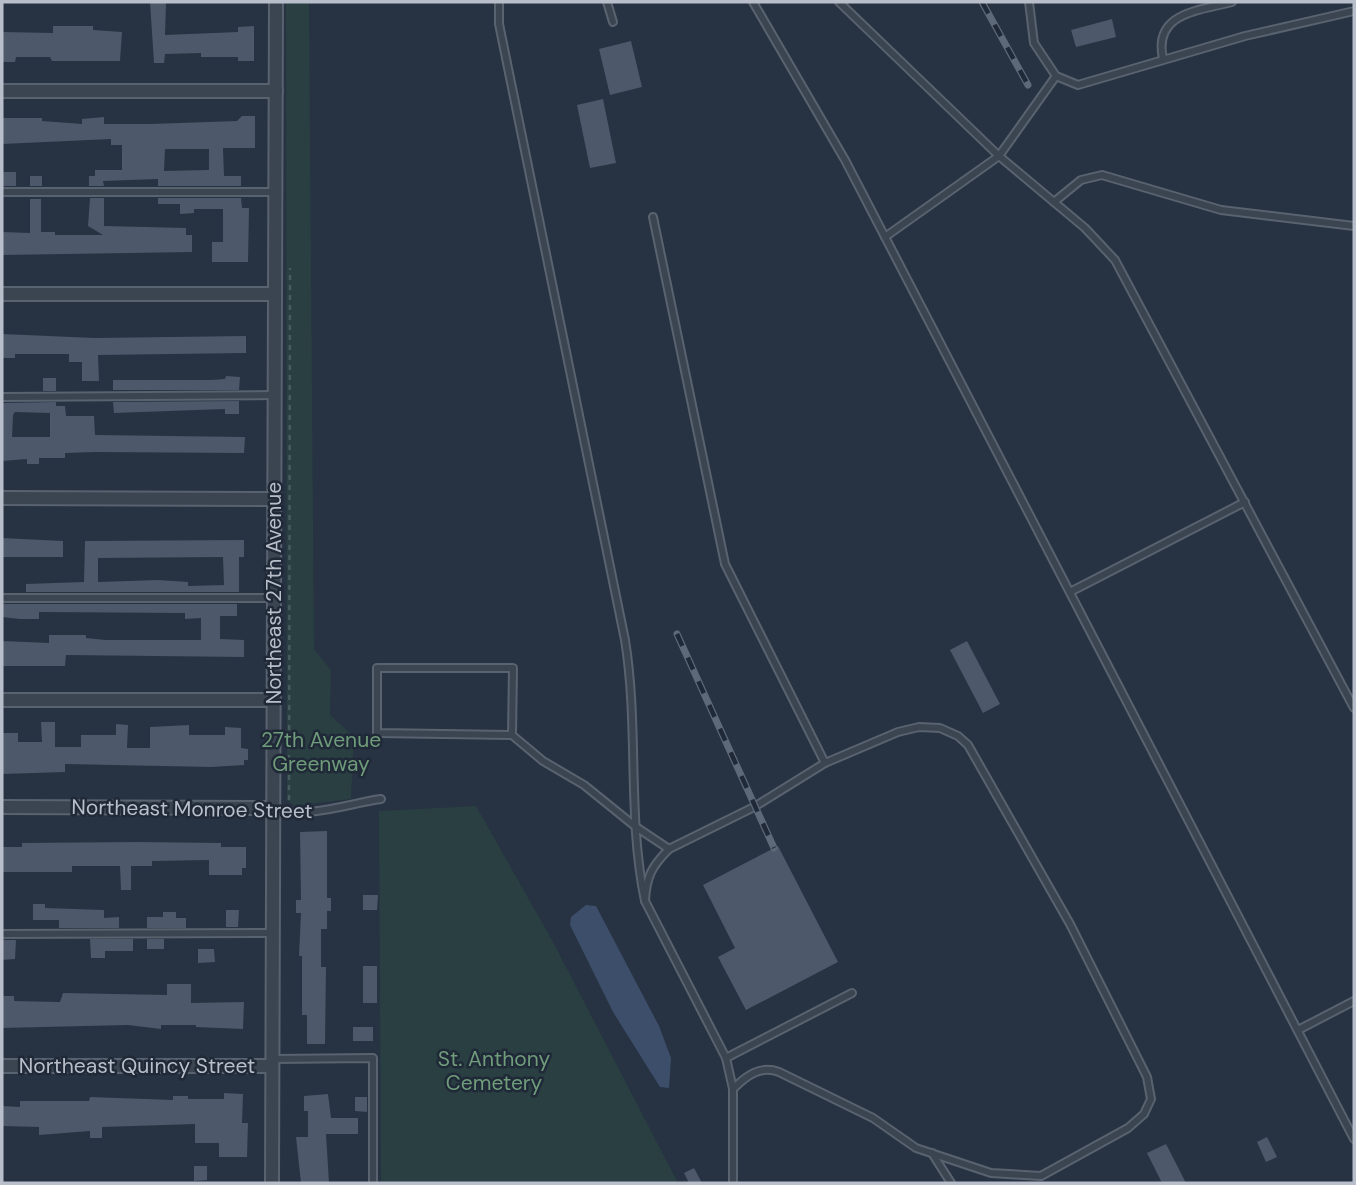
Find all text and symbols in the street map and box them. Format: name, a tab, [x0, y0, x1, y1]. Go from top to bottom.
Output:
street label: Northeast 27th Avenue	[260, 482, 288, 704]
park label: 27th Avenue Greenway	[261, 726, 381, 778]
street label: Northeast Monroe Street	[71, 793, 313, 825]
park label: St. Anthony Cemetery	[438, 1045, 550, 1097]
street label: Northeast Quincy Street	[19, 1052, 255, 1080]

